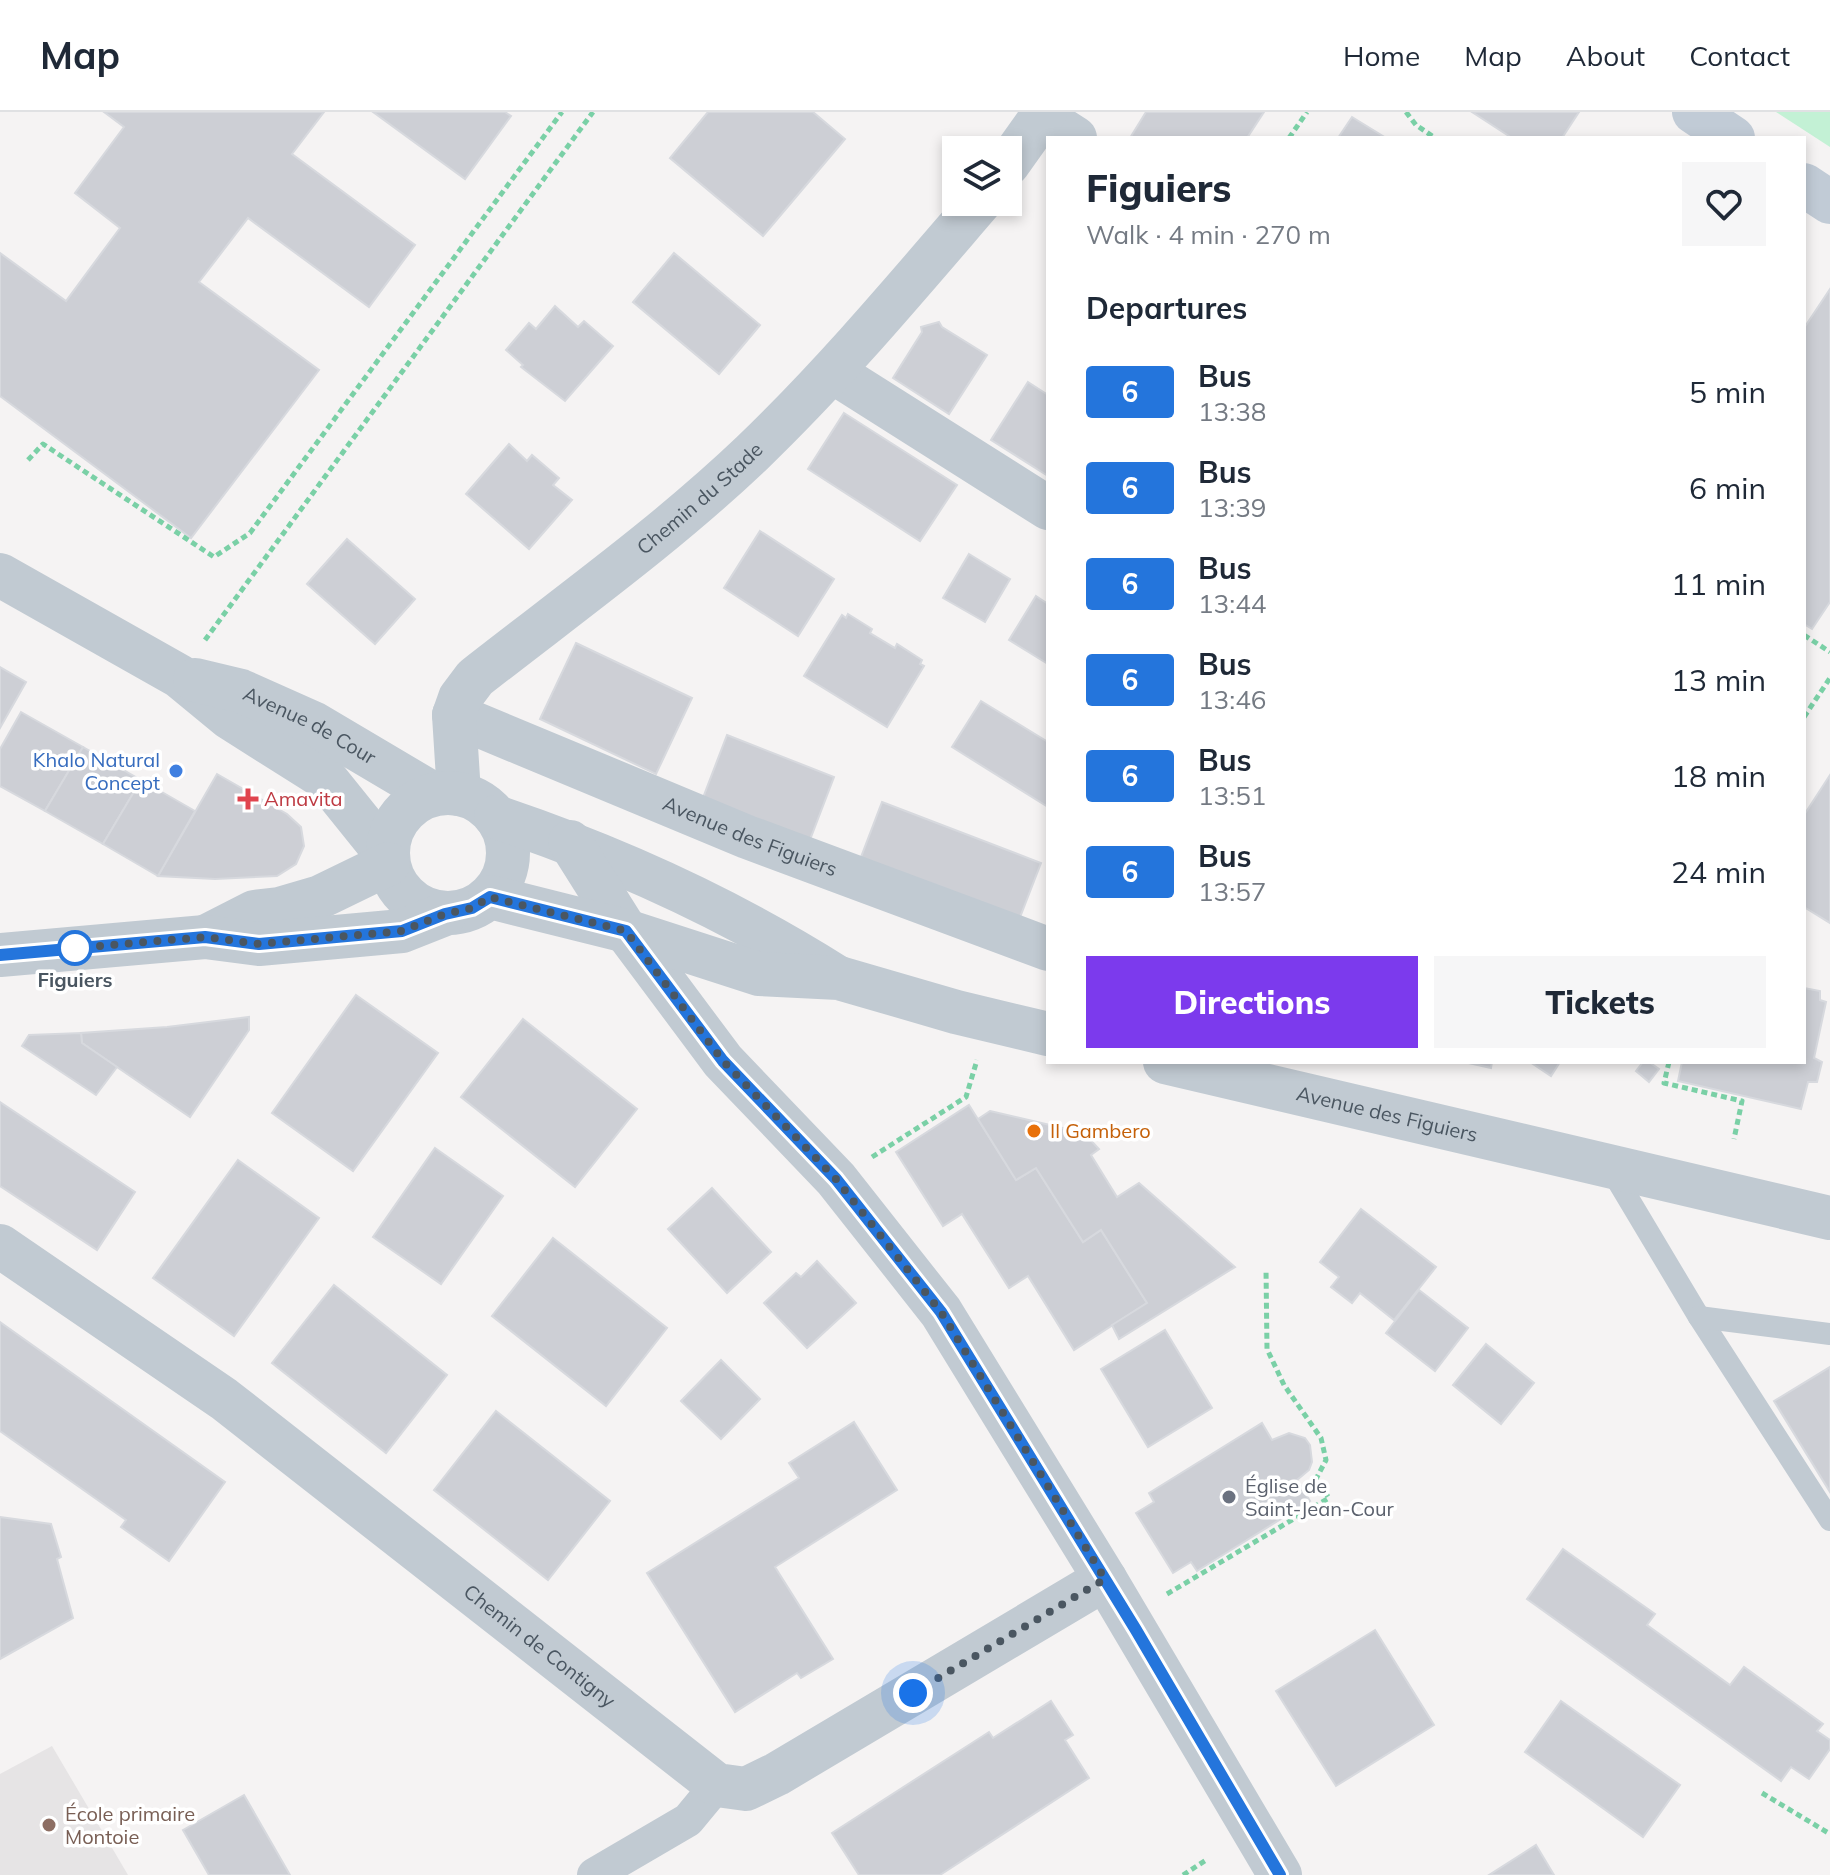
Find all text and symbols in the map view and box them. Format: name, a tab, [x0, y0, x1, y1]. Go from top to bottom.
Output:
text: Map	[40, 31, 120, 79]
text: Home	[1343, 38, 1420, 73]
text: Map	[1464, 38, 1522, 73]
text: About	[1566, 38, 1645, 73]
text: Contact	[1689, 38, 1790, 73]
map controls	[942, 136, 1022, 216]
button: layers	[942, 136, 1022, 216]
button: heart	[1682, 162, 1766, 246]
text: Figuiers	[1086, 164, 1231, 212]
text: Walk · 4 min · 270 m	[1086, 218, 1331, 251]
text: Departures	[1086, 289, 1247, 327]
text: Bus	[1198, 357, 1252, 395]
text: 5 min	[1689, 373, 1766, 411]
text: 6	[1122, 374, 1138, 409]
text: 13:38	[1198, 395, 1266, 428]
street label: Chemin du Stade	[632, 437, 768, 560]
text: Bus	[1198, 453, 1252, 491]
text: 6 min	[1689, 469, 1766, 507]
text: 6	[1122, 470, 1138, 505]
text: 13:39	[1198, 491, 1266, 524]
text: Bus	[1198, 549, 1252, 587]
text: 11 min	[1671, 565, 1766, 603]
text: 6	[1122, 566, 1138, 601]
text: 13:44	[1198, 587, 1266, 620]
text: Bus	[1198, 645, 1252, 683]
text: 13 min	[1671, 661, 1766, 699]
text: 6	[1122, 662, 1138, 697]
street label: Avenue de Cour	[239, 681, 381, 770]
text: 13:46	[1198, 683, 1266, 716]
text: Bus	[1198, 741, 1252, 779]
place label: Khalo Natural Concept	[33, 747, 160, 795]
text: 18 min	[1671, 757, 1766, 795]
text: 6	[1122, 758, 1138, 793]
marker: Khalo Natural Concept	[167, 762, 185, 780]
text: 13:51	[1198, 779, 1266, 812]
place label: Amavita	[264, 786, 343, 811]
marker: Amavita	[239, 790, 257, 808]
street label: Avenue des Figuiers	[659, 790, 841, 881]
text: Bus	[1198, 837, 1252, 875]
text: 24 min	[1671, 853, 1766, 891]
text: 6	[1122, 854, 1138, 889]
text: 13:57	[1198, 875, 1266, 908]
marker: Figuiers	[58, 931, 92, 965]
button: Directions	[1086, 956, 1418, 1048]
button: Tickets	[1434, 956, 1766, 1048]
place label: Figuiers	[38, 967, 112, 992]
street label: Avenue des Figuiers	[1294, 1080, 1480, 1147]
place label: Il Gambero	[1050, 1118, 1151, 1143]
marker: Il Gambero	[1025, 1122, 1043, 1140]
place label: Église de Saint-Jean-Cour	[1245, 1473, 1394, 1521]
marker: Église de Saint-Jean-Cour	[1220, 1488, 1238, 1506]
street label: Chemin de Contigny	[459, 1578, 621, 1713]
your location	[893, 1673, 933, 1713]
place label: École primaire Montoie	[65, 1801, 195, 1849]
marker: École primaire Montoie	[40, 1816, 58, 1834]

